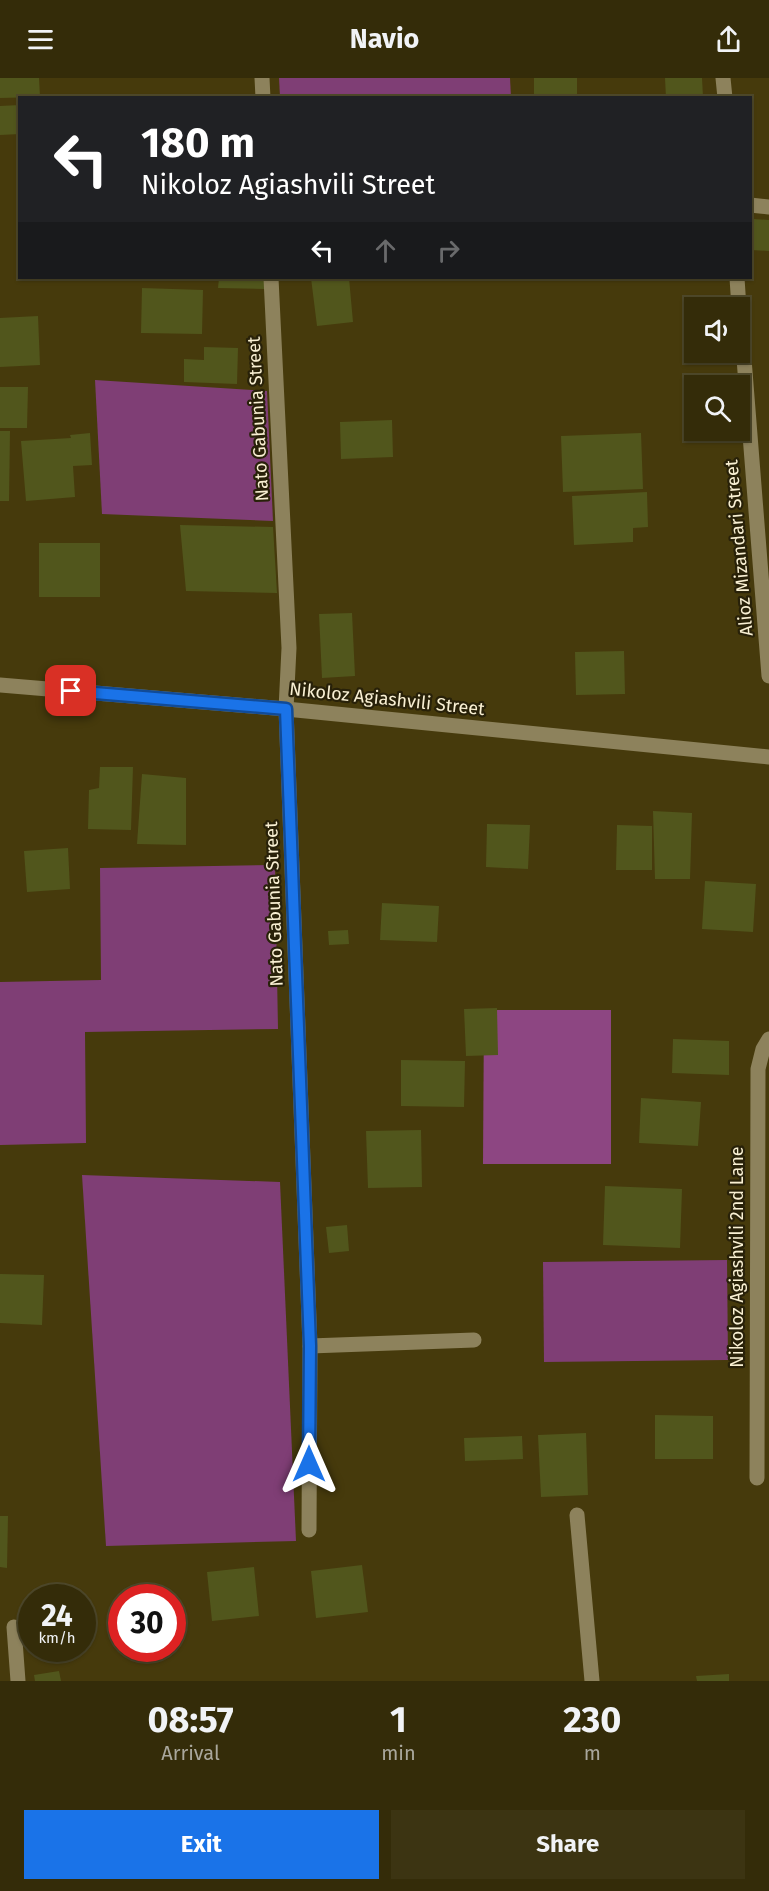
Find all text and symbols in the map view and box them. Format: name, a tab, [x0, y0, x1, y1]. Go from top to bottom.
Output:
icon: menu	[24, 23, 57, 56]
text: Navio	[350, 23, 419, 55]
icon: share	[712, 23, 745, 56]
text: 180 m	[141, 118, 255, 168]
icon: left	[42, 120, 120, 198]
text: Nikoloz Agiashvili Street	[141, 169, 435, 201]
icon: left	[306, 234, 339, 267]
icon: ahead	[369, 234, 402, 267]
icon: right	[432, 234, 465, 267]
map controls	[684, 297, 750, 441]
button: sound	[684, 297, 750, 363]
street label: Nato Gabunia Street	[243, 336, 273, 502]
button: search	[684, 375, 750, 441]
street label: Alioz Mizandari Street	[720, 458, 758, 637]
pin	[45, 665, 96, 716]
icon: arrive	[54, 674, 87, 707]
street label: Nikoloz Agiashvili Street	[288, 678, 486, 720]
street label: Nato Gabunia Street	[260, 821, 288, 987]
street label: Nikoloz Agiashvili 2nd Lane	[726, 1146, 748, 1368]
position arrow	[277, 1432, 341, 1496]
speed limit sign: 30	[108, 1584, 186, 1662]
text: 24	[41, 1598, 73, 1634]
text: km/h	[38, 1629, 76, 1647]
text: 08:57	[148, 1698, 234, 1742]
text: 1	[390, 1698, 407, 1742]
text: 230	[563, 1698, 621, 1742]
text: Arrival	[161, 1741, 220, 1765]
text: min	[381, 1741, 416, 1765]
text: m	[584, 1741, 601, 1765]
button: Exit	[24, 1810, 379, 1879]
button: Share	[391, 1810, 745, 1879]

